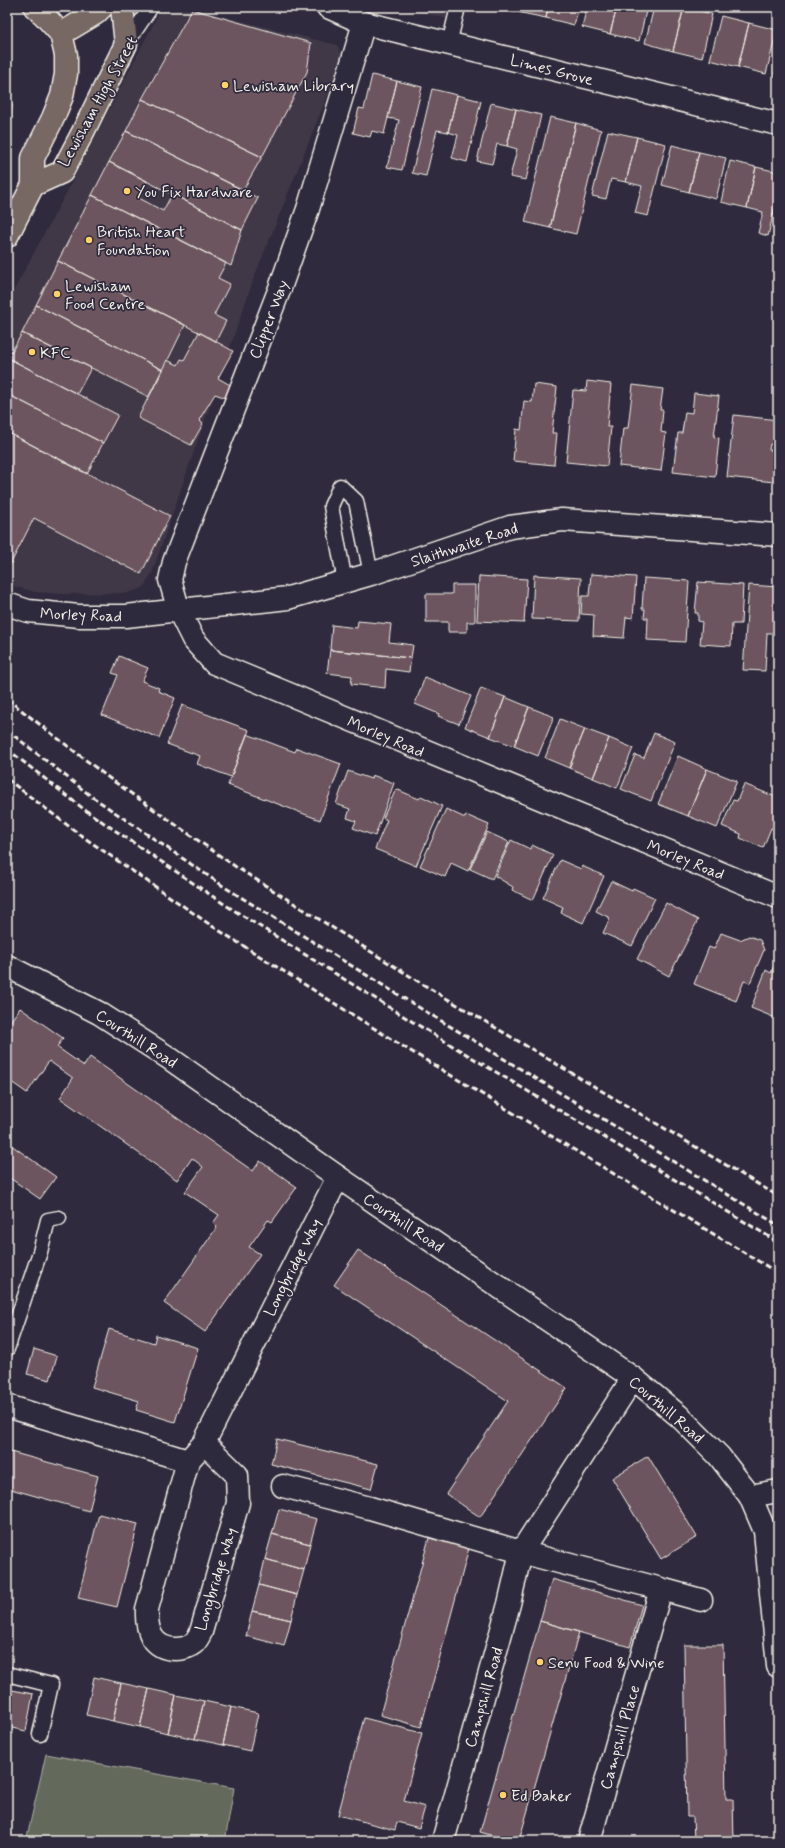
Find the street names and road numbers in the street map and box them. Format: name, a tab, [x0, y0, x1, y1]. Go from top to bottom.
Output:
street label: Lewisham High Street	[54, 32, 144, 171]
street label: Limes Grove	[508, 50, 595, 91]
street label: Clipper Way	[245, 277, 294, 362]
street label: Slaithwaite Road	[408, 518, 521, 573]
street label: Morley Road	[40, 604, 122, 627]
street label: Morley Road	[344, 712, 427, 763]
street label: Morley Road	[644, 835, 727, 885]
street label: Courthill Road	[91, 1005, 181, 1073]
street label: Courthill Road	[359, 1188, 448, 1258]
street label: Longbridge Way	[260, 1215, 328, 1321]
street label: Courthill Road	[624, 1372, 708, 1449]
street label: Longbridge Way	[191, 1525, 243, 1634]
street label: Campshill Road	[460, 1645, 509, 1750]
street label: Campshill Place	[595, 1683, 645, 1792]

